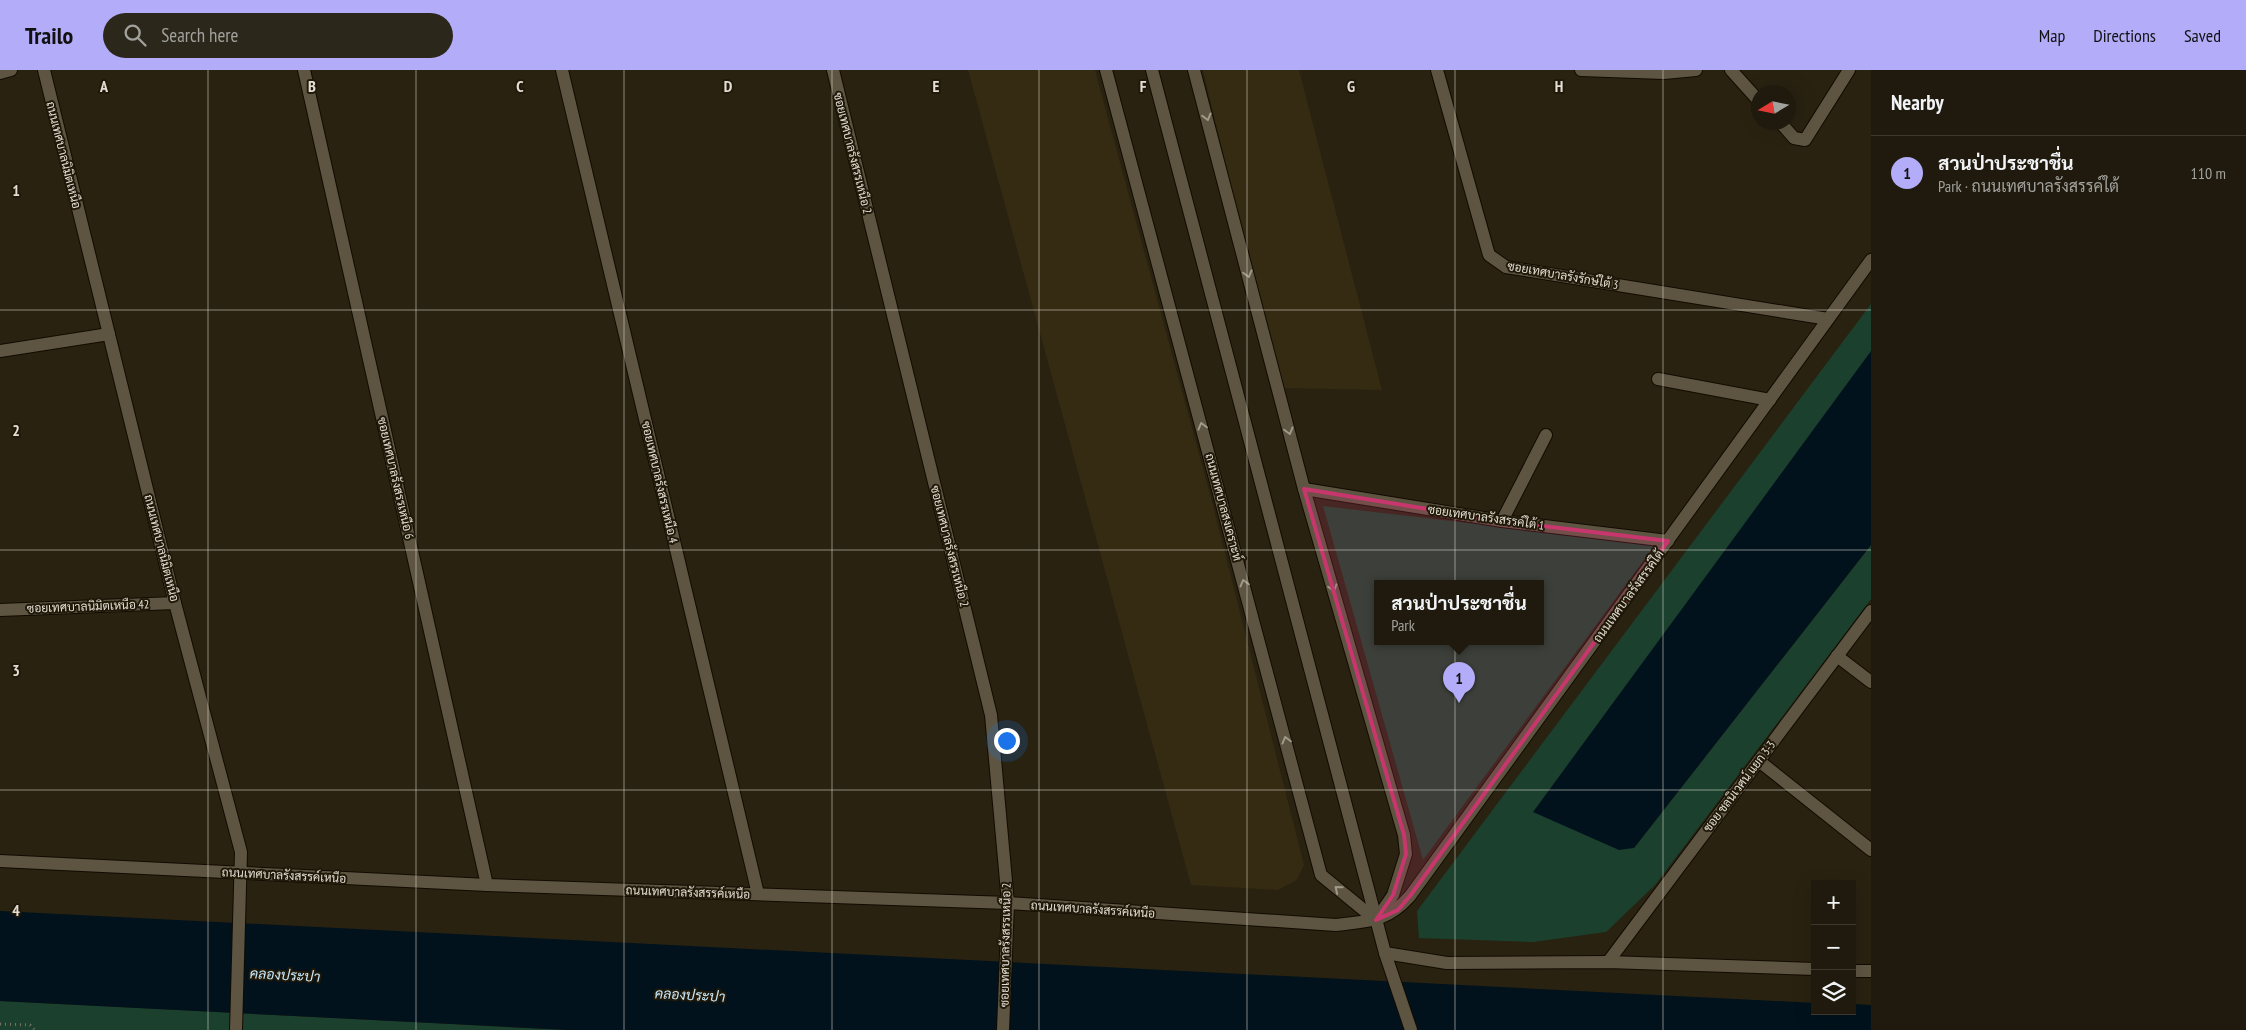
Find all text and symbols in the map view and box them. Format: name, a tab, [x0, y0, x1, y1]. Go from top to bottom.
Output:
search box	[103, 13, 453, 58]
text: Trailo	[25, 20, 73, 51]
icon: search	[121, 21, 149, 49]
text: Search here	[161, 23, 238, 47]
text: Map	[2039, 24, 2065, 47]
text: Directions	[2093, 24, 2156, 47]
text: Saved	[2184, 24, 2221, 47]
text: A	[99, 76, 109, 96]
text: B	[308, 76, 316, 96]
text: C	[516, 76, 524, 96]
text: D	[724, 76, 733, 96]
text: E	[933, 76, 940, 96]
text: F	[1140, 76, 1147, 96]
text: G	[1347, 76, 1355, 96]
text: H	[1555, 76, 1563, 96]
north arrow	[1751, 85, 1796, 130]
text: Nearby	[1891, 89, 1944, 116]
street label: ซอยเทศบาลรังสรรเหนือ 2	[831, 91, 875, 215]
street label: ถนนเทศบาลนิมิตเหนือ	[43, 100, 85, 210]
one-way arrow	[1201, 113, 1211, 121]
text: สวนป่าประชาชื่น	[1938, 151, 2074, 175]
text: 1	[1903, 163, 1911, 183]
text: 110 m	[2191, 163, 2226, 183]
text: Park · ถนนเทศบาลรังสรรค์ใต้	[1938, 176, 2119, 196]
text: 1	[12, 180, 20, 200]
street label: ซอยเทศบาลรังรักษ์ใต้ 3	[1506, 258, 1620, 292]
one-way arrow	[1242, 270, 1253, 279]
street label: ซอยเทศบาลรังสรรเหนือ 6	[375, 416, 417, 540]
text: 2	[12, 420, 20, 440]
street label: ซอยเทศบาลรังสรรเหนือ 4	[639, 420, 681, 545]
one-way arrow	[1197, 421, 1208, 430]
one-way arrow	[1284, 427, 1294, 435]
street label: ถนนเทศบาลสงเคราะห์	[1202, 452, 1246, 562]
street label: ซอยเทศบาลรังสรรเหนือ 2	[928, 484, 972, 608]
street label: ถนนเทศบาลนิมิตเหนือ	[141, 493, 183, 603]
street label: ซอยเทศบาลรังสรรค์ใต้ 1	[1427, 501, 1545, 533]
street label: ถนนเทศบาลรังสรรค์ใต้	[1589, 546, 1667, 645]
one-way arrow	[1239, 578, 1250, 587]
popup	[1374, 580, 1544, 645]
one-way arrow	[1327, 583, 1337, 592]
text: สวนป่าประชาชื่น	[1391, 591, 1527, 615]
street label: ซอยเทศบาลนิมิตเหนือ 42	[27, 596, 149, 616]
text: Park	[1391, 615, 1415, 635]
text: 3	[12, 660, 20, 680]
pin: 1	[1443, 662, 1475, 703]
your location	[994, 728, 1020, 754]
one-way arrow	[1281, 736, 1291, 744]
street label: ซอย ชลนิเวศน์ แยก 3-3	[1700, 737, 1778, 835]
street label: ถนนเทศบาลรังสรรค์เหนือ	[221, 864, 347, 886]
map controls	[1811, 880, 1856, 1015]
button: +	[1811, 880, 1856, 925]
street label: ถนนเทศบาลรังสรรค์เหนือ	[625, 882, 751, 902]
street label: ซอยเทศบาลรังสรรเหนือ 2	[996, 883, 1014, 1007]
one-way arrow	[1335, 887, 1344, 895]
street label: ถนนเทศบาลรังสรรค์เหนือ	[1030, 897, 1156, 921]
text: 4	[12, 900, 20, 920]
button: −	[1811, 925, 1856, 970]
water label: คลองประปา	[249, 964, 321, 986]
button: layers	[1811, 970, 1856, 1015]
water label: คลองประปา	[654, 984, 726, 1006]

